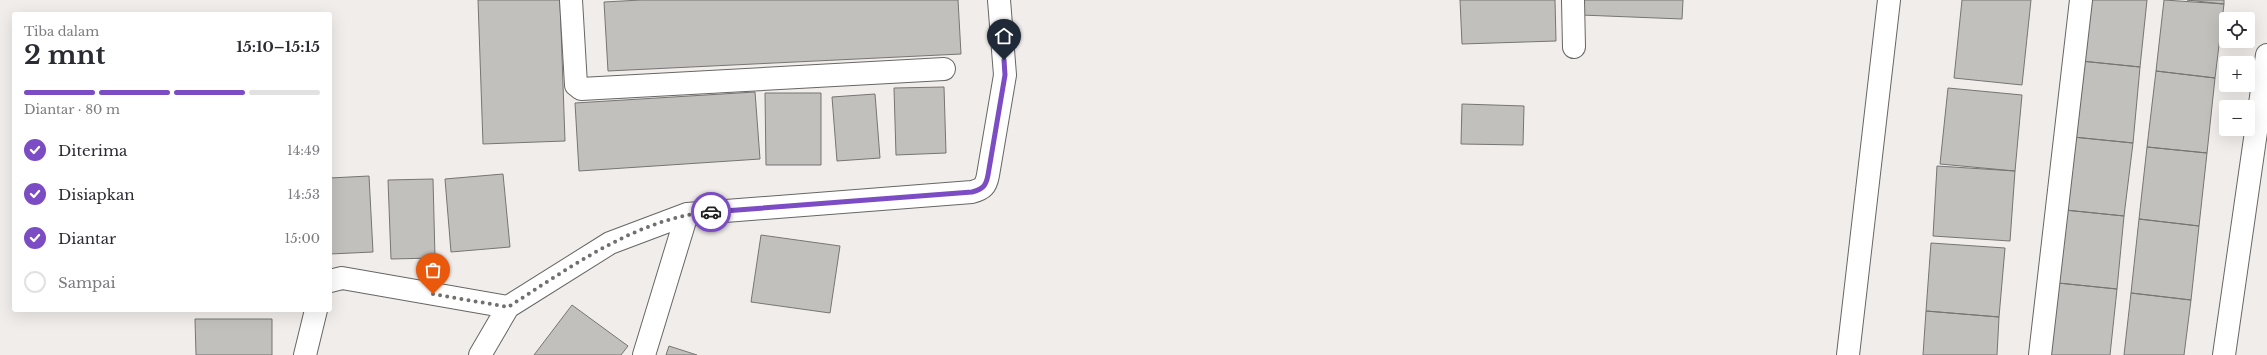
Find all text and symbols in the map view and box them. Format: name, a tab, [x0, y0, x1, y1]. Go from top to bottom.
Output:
map controls	[2219, 12, 2255, 136]
button: locate	[2219, 12, 2255, 48]
pin	[987, 19, 1021, 60]
text: Tiba dalam	[24, 23, 99, 40]
icon: home	[993, 25, 1015, 47]
text: 15:10–15:15	[236, 37, 320, 56]
text: 2 mnt	[24, 39, 105, 71]
button: +	[2219, 56, 2255, 92]
button: −	[2219, 100, 2255, 136]
text: Diantar · 80 m	[24, 101, 120, 118]
icon: check	[24, 139, 46, 161]
text: Diterima	[58, 141, 127, 160]
text: 14:49	[287, 142, 320, 159]
icon: check	[24, 183, 46, 205]
text: Disiapkan	[58, 185, 135, 204]
text: 14:53	[287, 186, 320, 203]
courier	[691, 192, 731, 232]
icon: car	[700, 201, 722, 223]
icon: check	[24, 227, 46, 249]
text: Diantar	[58, 229, 116, 248]
text: 15:00	[285, 230, 320, 247]
pin	[416, 253, 450, 294]
icon: bag	[422, 259, 444, 281]
text: Sampai	[58, 273, 116, 292]

